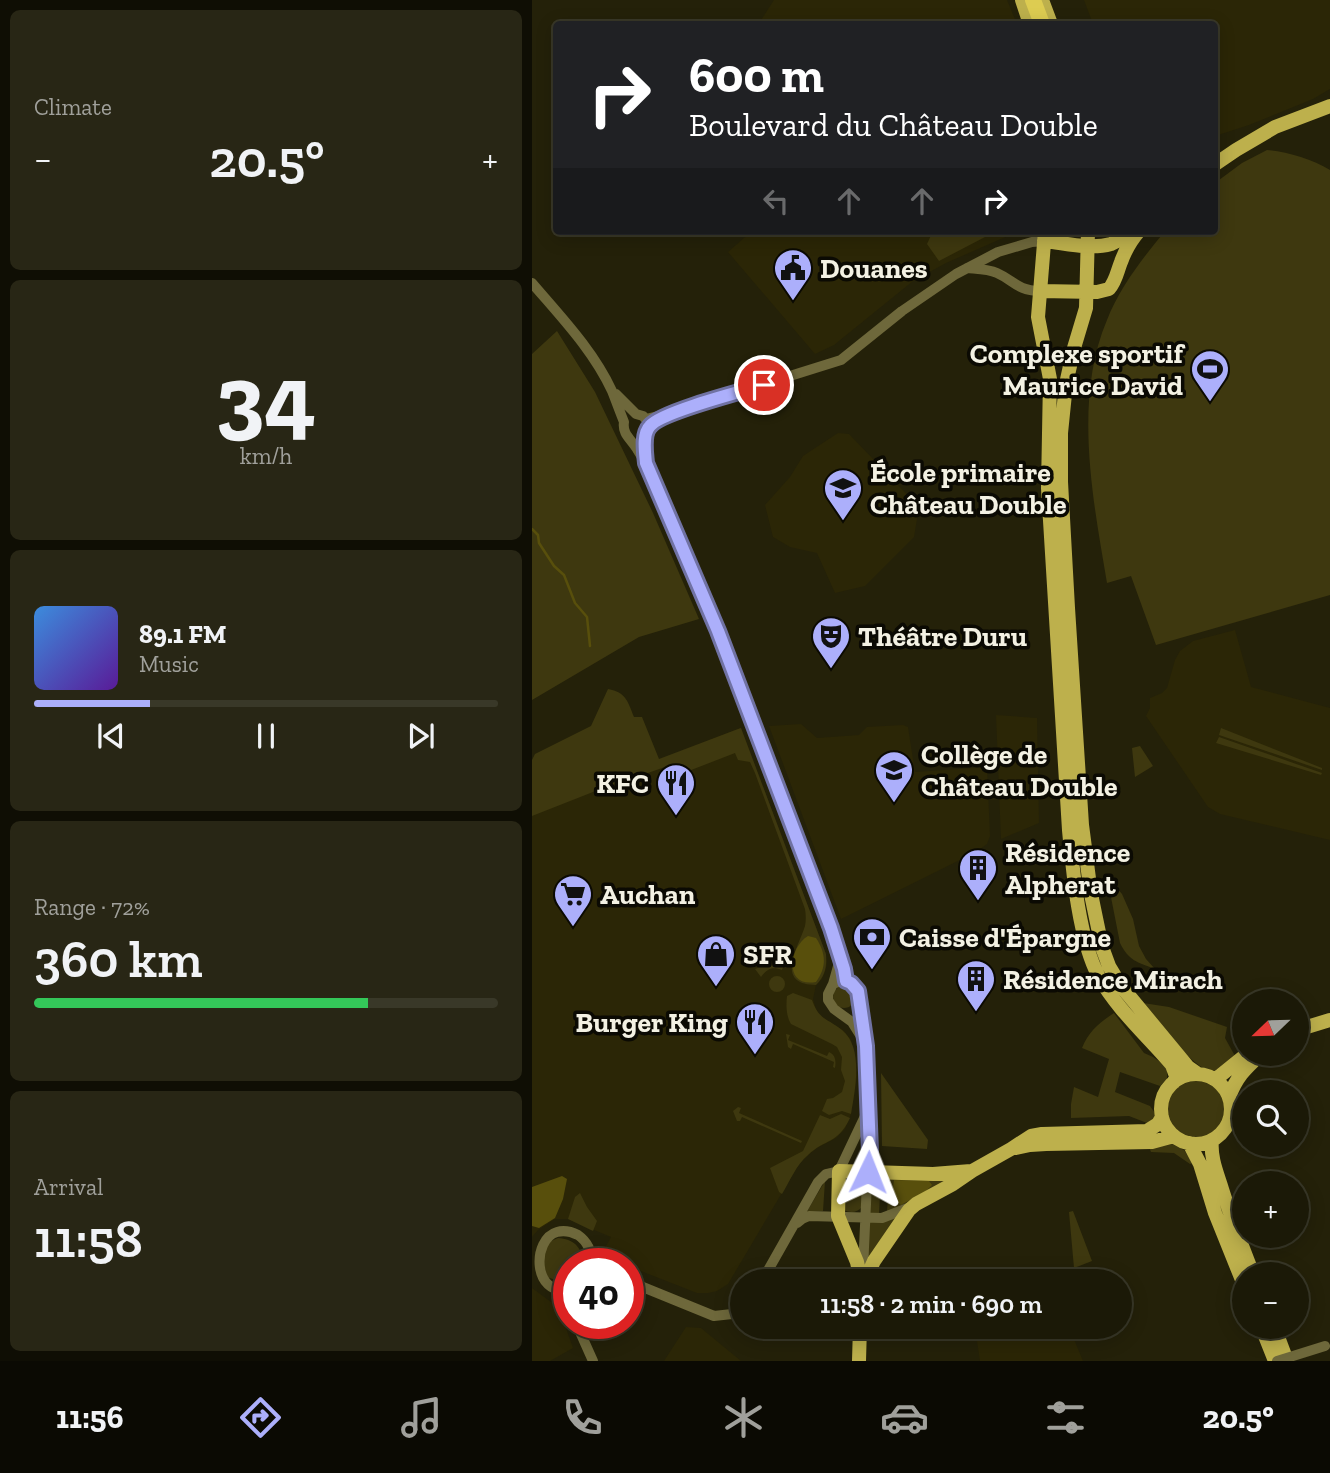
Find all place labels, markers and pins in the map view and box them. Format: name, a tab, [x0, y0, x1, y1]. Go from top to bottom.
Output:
public building icon: Douanes	[772, 247, 814, 302]
place label: Douanes	[820, 252, 928, 285]
place label: Complexe sportif Maurice David	[970, 337, 1185, 402]
sports icon: Complexe sportif Maurice David	[1189, 348, 1231, 403]
pin	[734, 355, 794, 415]
place label: École primaire Château Double	[870, 456, 1066, 521]
school or university icon: École primaire Château Double	[822, 467, 864, 522]
theatre icon: Théâtre Duru	[810, 615, 852, 670]
place label: Théâtre Duru	[858, 620, 1027, 653]
place label: Collège de Château Double	[921, 738, 1117, 803]
school or university icon: Collège de Château Double	[873, 749, 915, 804]
restaurant icon: KFC	[655, 762, 697, 817]
place label: KFC	[596, 767, 649, 800]
place label: Résidence Alpherat	[1005, 836, 1130, 901]
building icon: Résidence Alpherat	[957, 847, 999, 902]
supermarket icon: Auchan	[552, 873, 594, 928]
place label: Auchan	[600, 878, 696, 911]
bank icon: Caisse d'Épargne	[851, 916, 893, 971]
place label: Caisse d'Épargne	[899, 921, 1111, 954]
shop icon: SFR	[695, 933, 737, 988]
place label: SFR	[743, 938, 792, 971]
building icon: Résidence Mirach	[955, 958, 997, 1013]
place label: Résidence Mirach	[1003, 963, 1223, 996]
restaurant icon: Burger King	[734, 1001, 776, 1056]
place label: Burger King	[576, 1006, 728, 1039]

